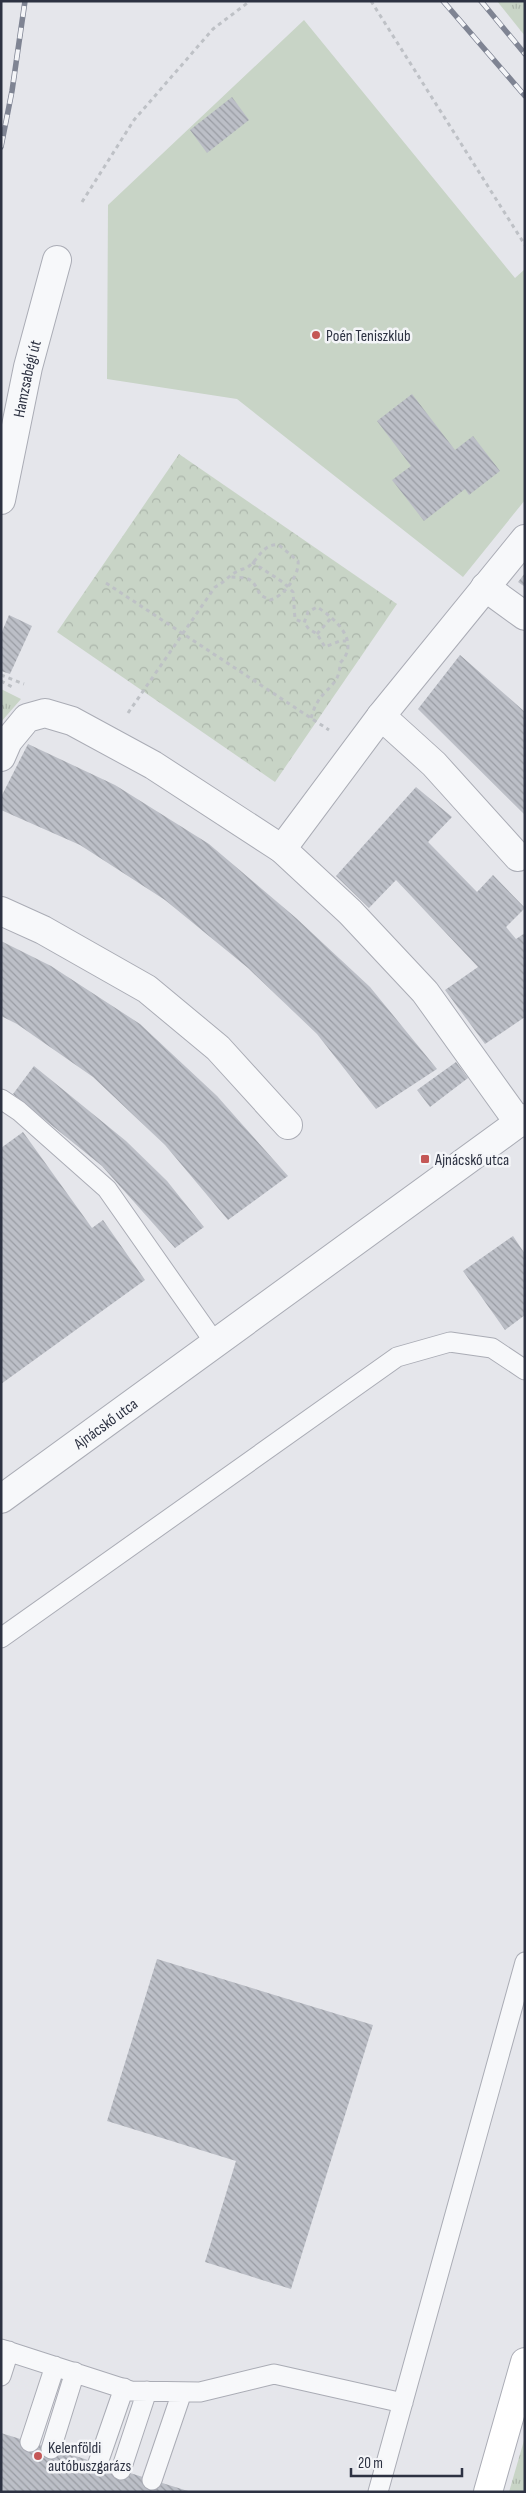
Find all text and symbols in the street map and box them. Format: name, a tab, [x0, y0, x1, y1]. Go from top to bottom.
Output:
place label: Poén Teniszklub	[326, 327, 411, 346]
marker: Poén Teniszklub	[310, 329, 322, 341]
street label: Hamzsabégi út	[10, 338, 46, 419]
place label: Ajnácskő utca	[434, 1151, 509, 1170]
marker: Ajnácskő utca	[419, 1153, 431, 1165]
street label: Ajnácskő utca	[70, 1395, 142, 1454]
place label: Kelenföldi autóbuszgarázs	[48, 2439, 131, 2476]
scale bar	[351, 2446, 462, 2478]
marker: Kelenföldi autóbuszgarázs	[32, 2450, 44, 2462]
text: 20 m	[358, 2454, 383, 2473]

